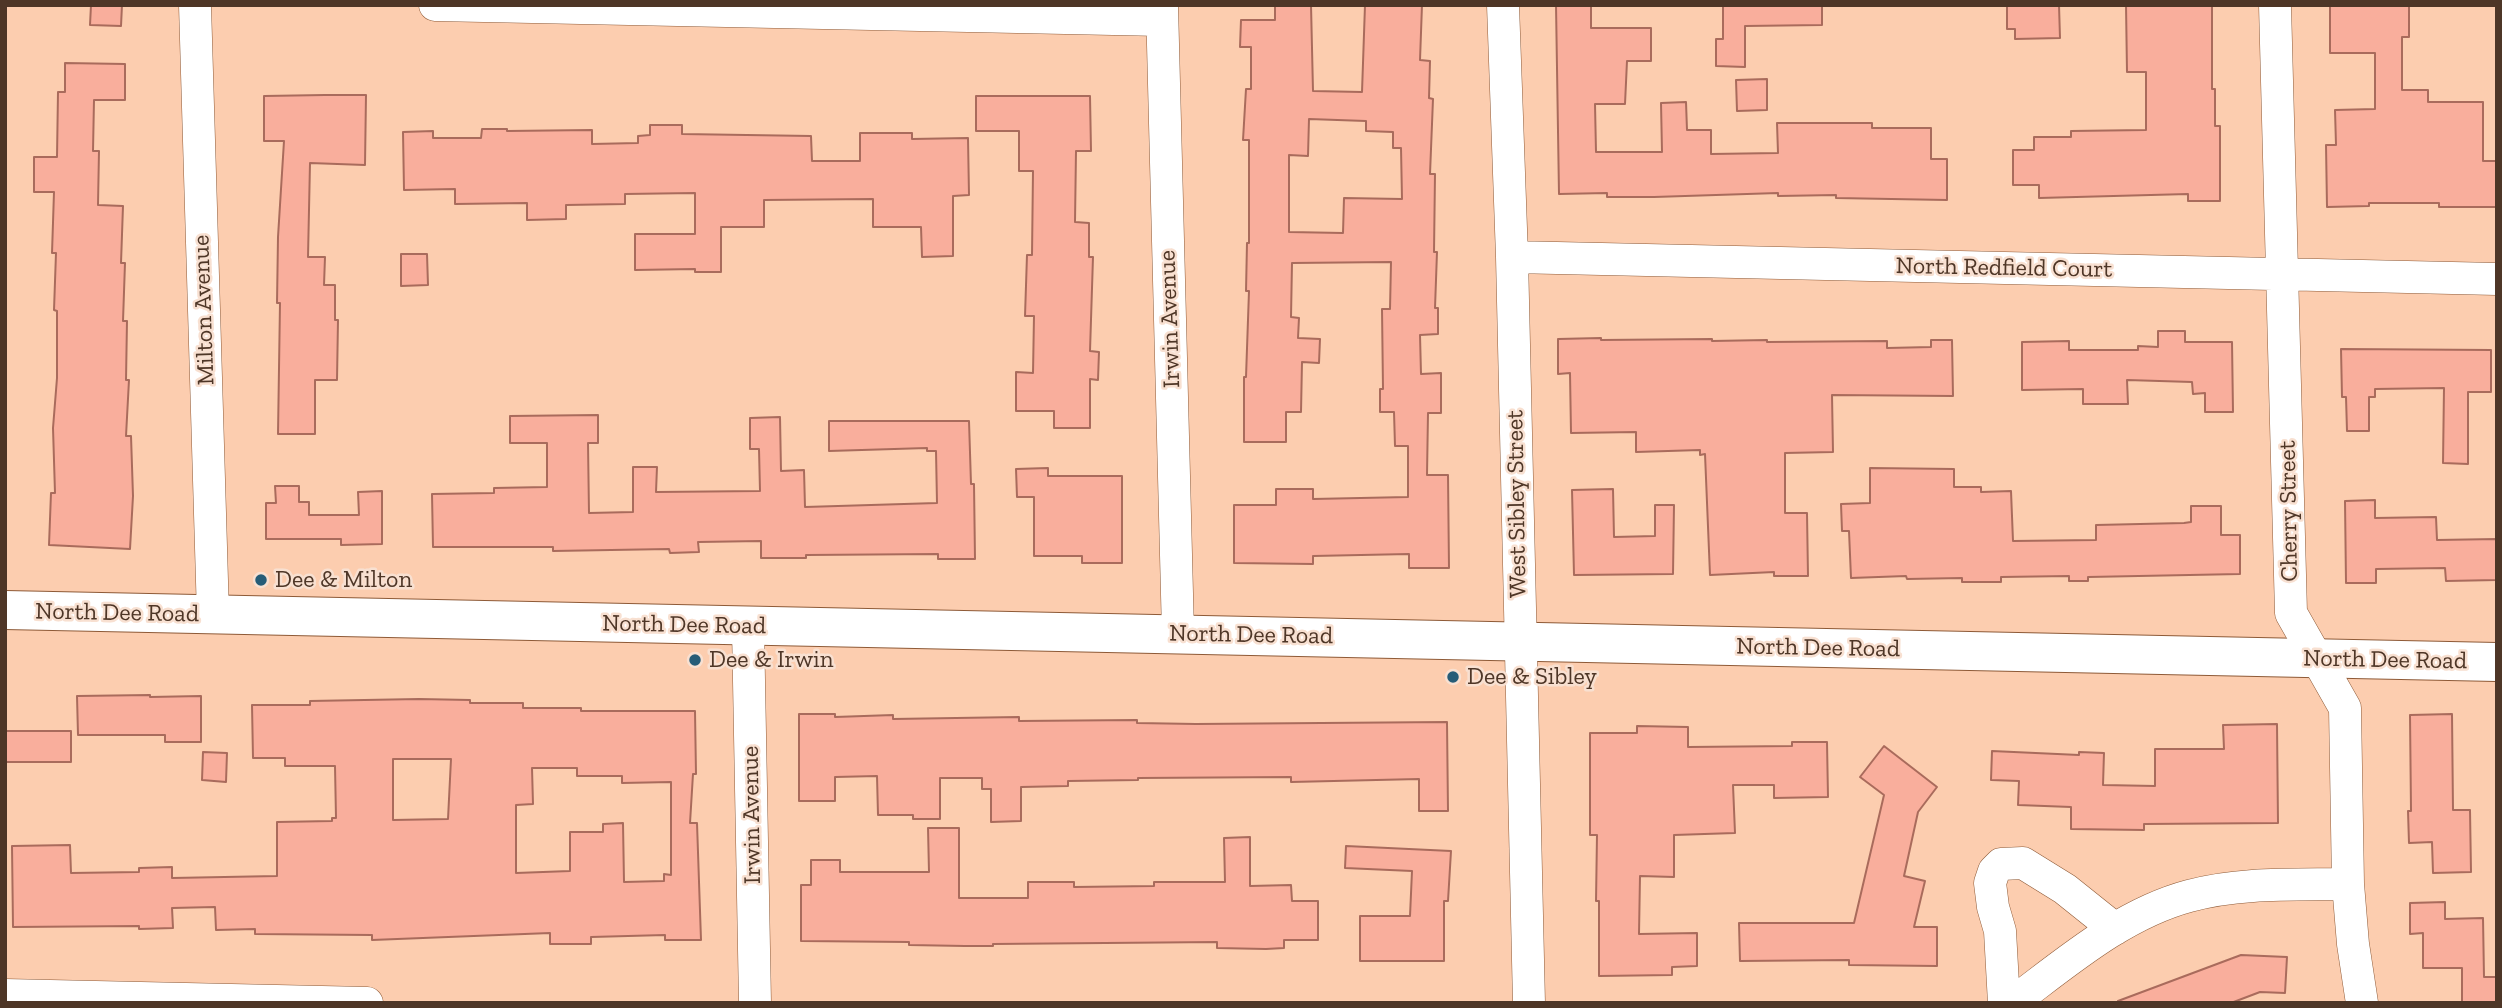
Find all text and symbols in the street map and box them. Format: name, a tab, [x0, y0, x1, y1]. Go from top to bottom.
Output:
street label: Milton Avenue	[187, 234, 221, 386]
street label: Irwin Avenue	[1153, 249, 1187, 389]
street label: North Redfield Court	[1895, 252, 2113, 284]
street label: West Sibley Street	[1501, 410, 1533, 598]
street label: Cherry Street	[2273, 440, 2305, 582]
place label: Dee & Milton	[275, 566, 412, 594]
marker: Dee & Milton	[253, 572, 269, 588]
street label: North Dee Road	[35, 597, 199, 629]
street label: North Dee Road	[602, 609, 766, 641]
street label: North Dee Road	[1169, 619, 1333, 651]
street label: North Dee Road	[1736, 632, 1900, 664]
street label: North Dee Road	[2303, 644, 2467, 676]
place label: Dee & Irwin	[709, 646, 834, 674]
marker: Dee & Irwin	[687, 652, 703, 668]
place label: Dee & Sibley	[1467, 663, 1597, 691]
marker: Dee & Sibley	[1445, 669, 1461, 685]
street label: Irwin Avenue	[736, 746, 768, 884]

